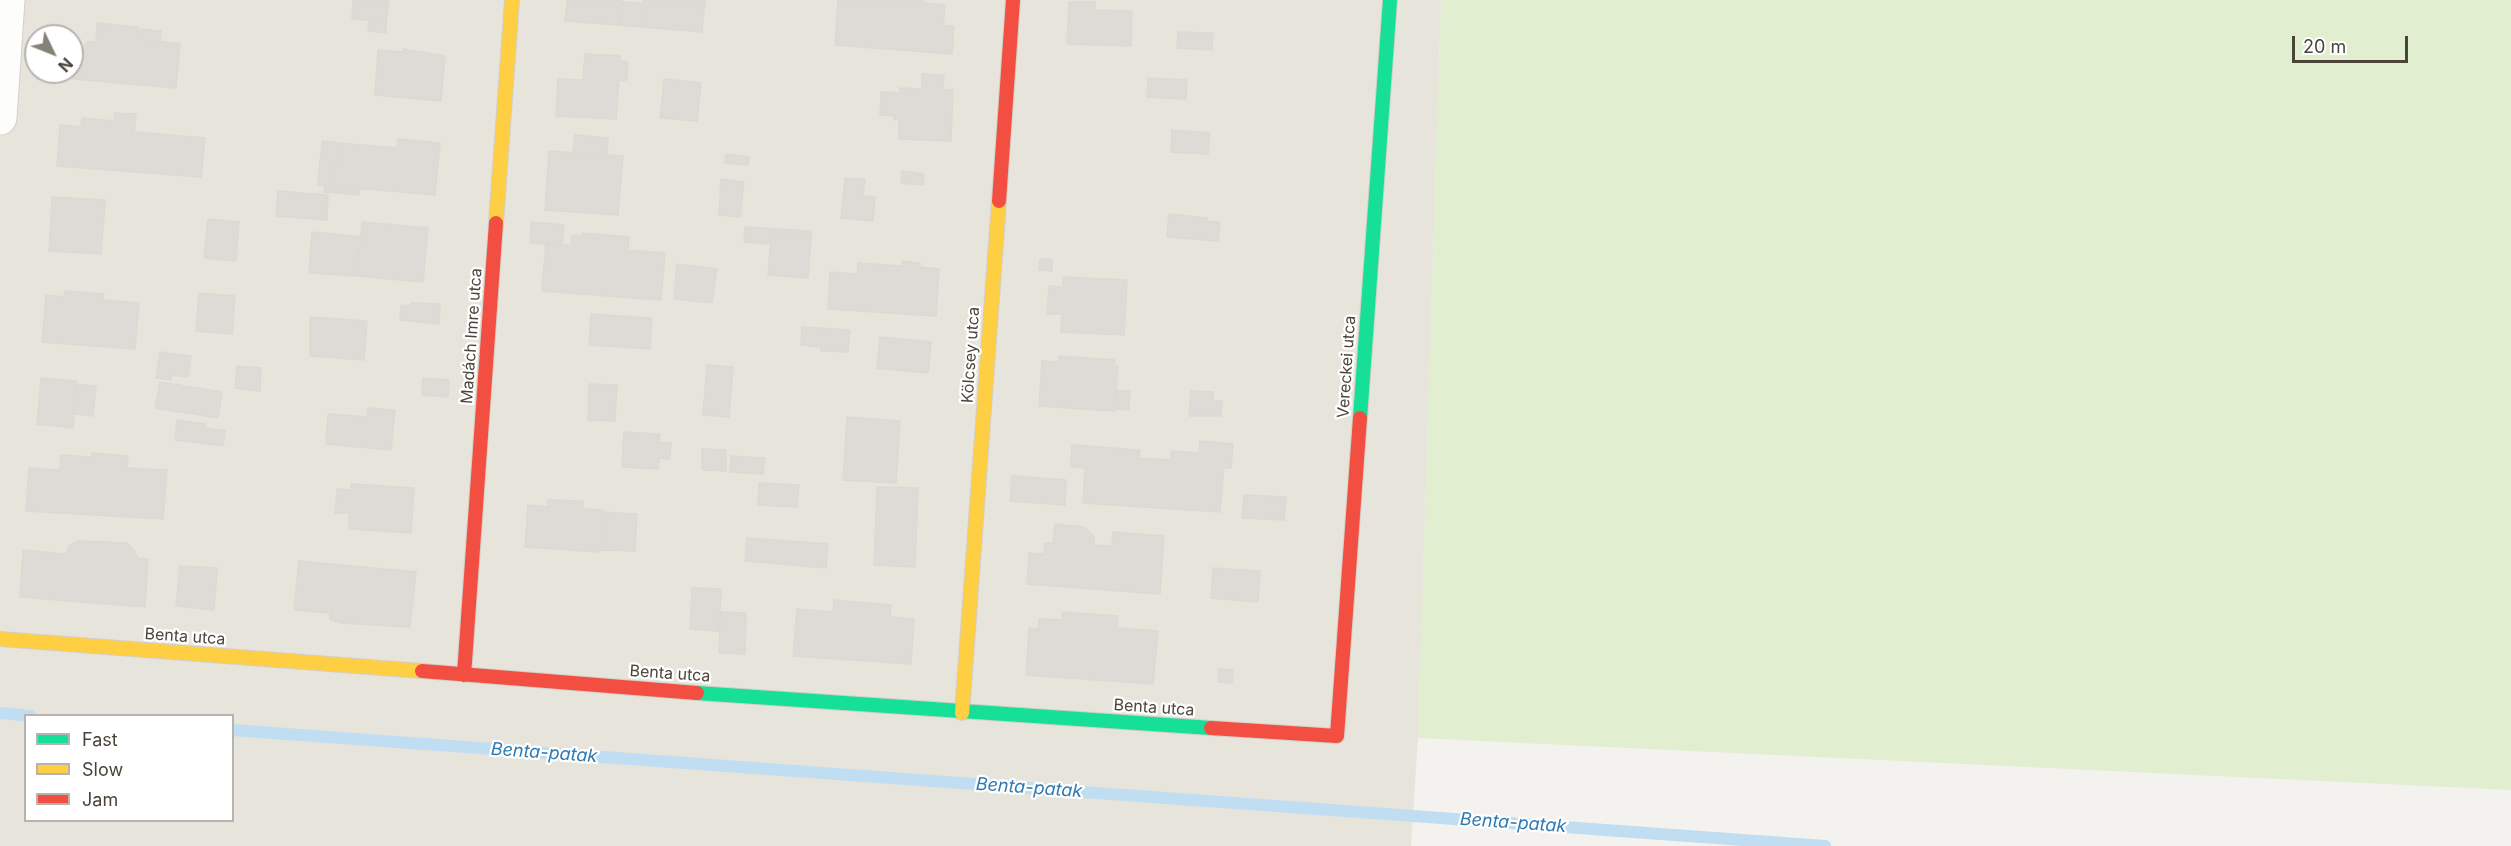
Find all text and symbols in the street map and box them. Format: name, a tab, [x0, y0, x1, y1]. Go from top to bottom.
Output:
north arrow	[24, 24, 84, 84]
scale bar	[2295, 24, 2410, 62]
text: 20 m	[2303, 36, 2346, 57]
text: N	[54, 54, 77, 76]
street label: Madách Imre utca	[458, 267, 486, 405]
street label: Kölcsey utca	[958, 306, 984, 404]
street label: Vereckei utca	[1334, 315, 1360, 419]
street label: Benta utca	[144, 625, 226, 649]
street label: Benta utca	[629, 662, 711, 686]
street label: Benta utca	[1113, 696, 1195, 720]
legend	[24, 714, 234, 822]
text: Fast	[82, 729, 118, 750]
water label: Benta-patak	[490, 739, 598, 767]
text: Slow	[82, 759, 123, 780]
water label: Benta-patak	[975, 774, 1083, 802]
text: Jam	[82, 789, 118, 810]
water label: Benta-patak	[1459, 809, 1567, 837]

